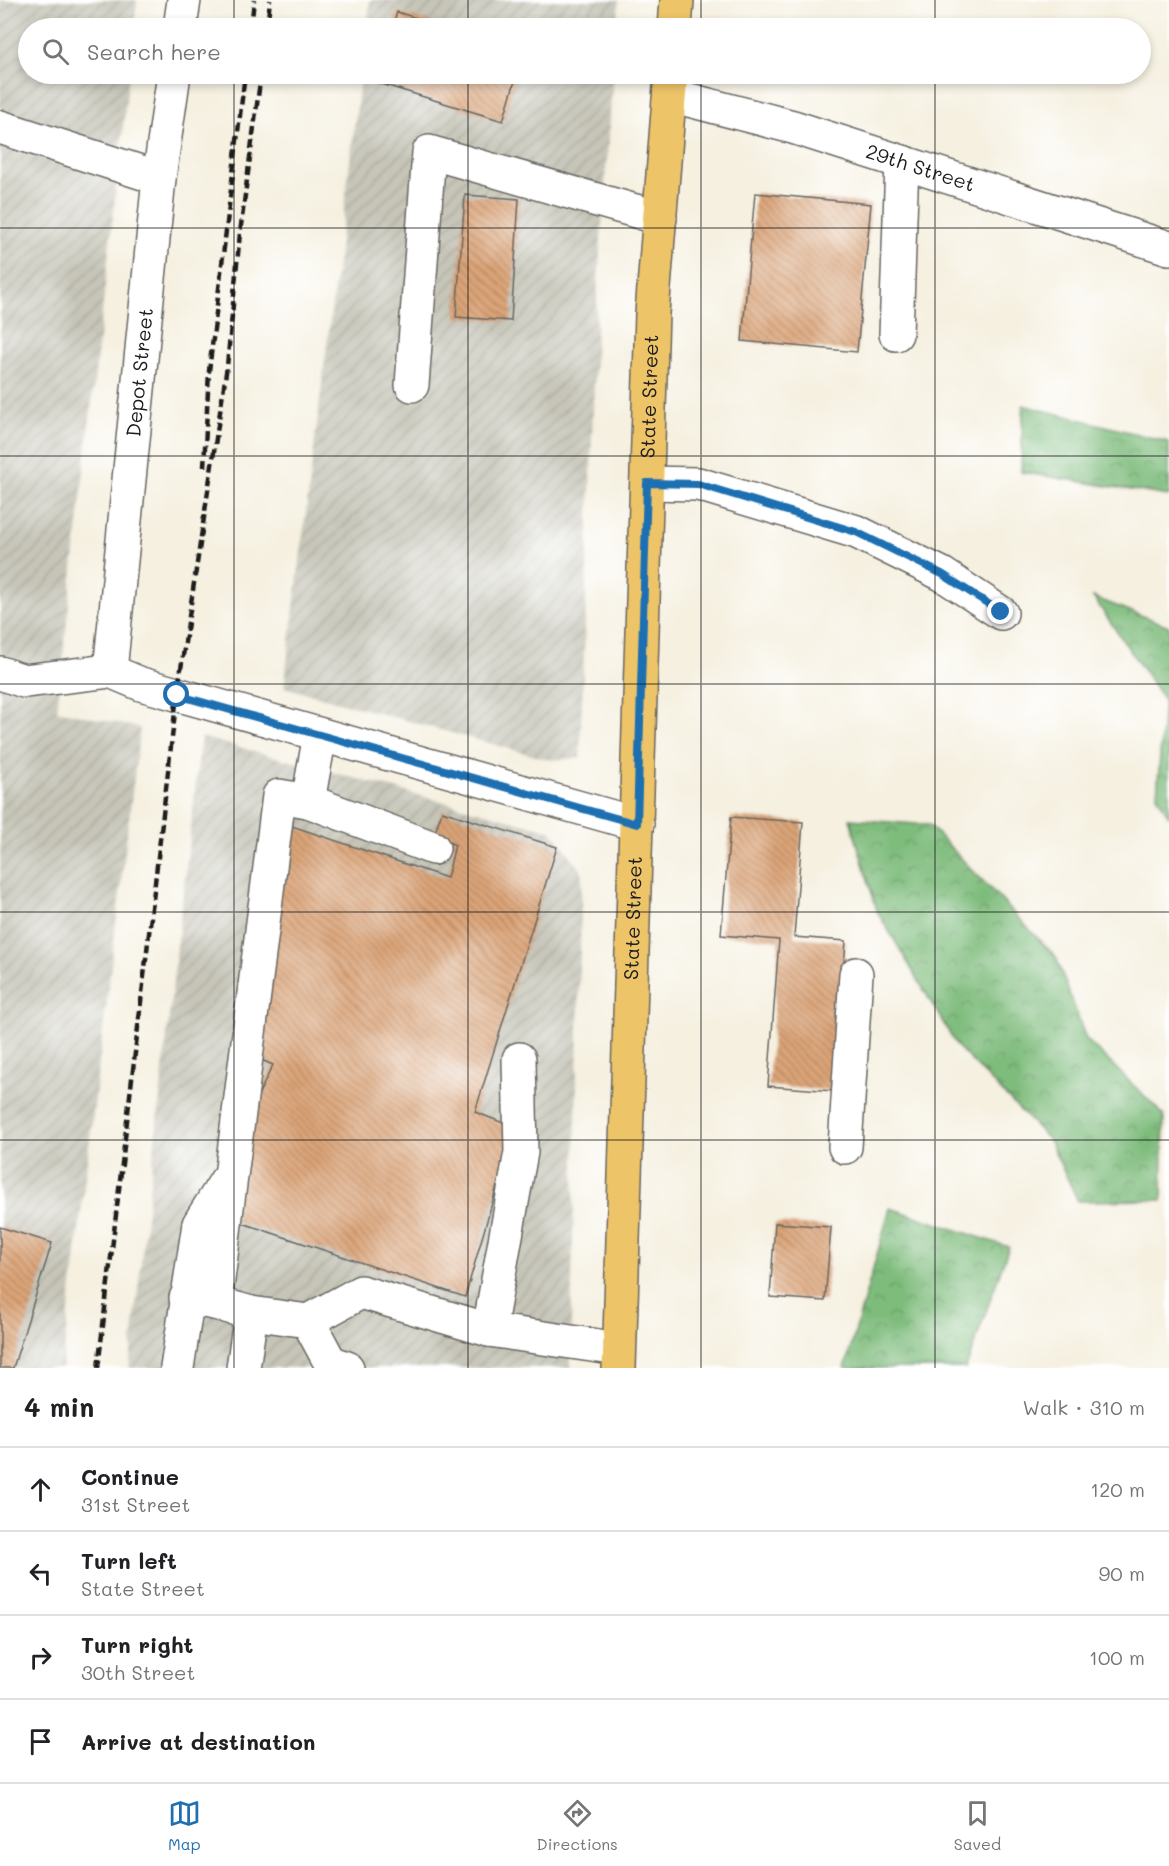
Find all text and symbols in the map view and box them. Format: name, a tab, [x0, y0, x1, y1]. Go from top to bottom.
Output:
search box	[18, 18, 1151, 84]
icon: search	[39, 35, 72, 68]
text: Search here	[87, 37, 221, 66]
street label: 29th Street	[863, 137, 979, 197]
street label: Depot Street	[119, 307, 158, 438]
street label: State Street	[633, 334, 663, 459]
route end	[987, 598, 1013, 624]
route start	[163, 681, 189, 707]
street label: State Street	[617, 856, 647, 981]
text: 4 min	[24, 1390, 94, 1424]
text: Walk · 310 m	[1022, 1394, 1145, 1420]
text: Continue	[81, 1462, 179, 1491]
icon: ahead	[24, 1473, 57, 1506]
text: 120 m	[1090, 1476, 1145, 1502]
text: 31st Street	[81, 1491, 190, 1517]
text: Turn left	[81, 1546, 177, 1575]
icon: left	[24, 1557, 57, 1590]
text: 90 m	[1099, 1560, 1145, 1586]
text: State Street	[81, 1575, 205, 1601]
text: Turn right	[81, 1630, 193, 1659]
icon: right	[24, 1641, 57, 1674]
text: 100 m	[1089, 1644, 1145, 1670]
text: 30th Street	[81, 1659, 195, 1685]
icon: arrive	[24, 1725, 57, 1758]
text: Arrive at destination	[81, 1727, 316, 1756]
tab: Map	[168, 1797, 201, 1854]
tab: Directions	[537, 1797, 618, 1854]
tab: Saved	[954, 1797, 1001, 1854]

